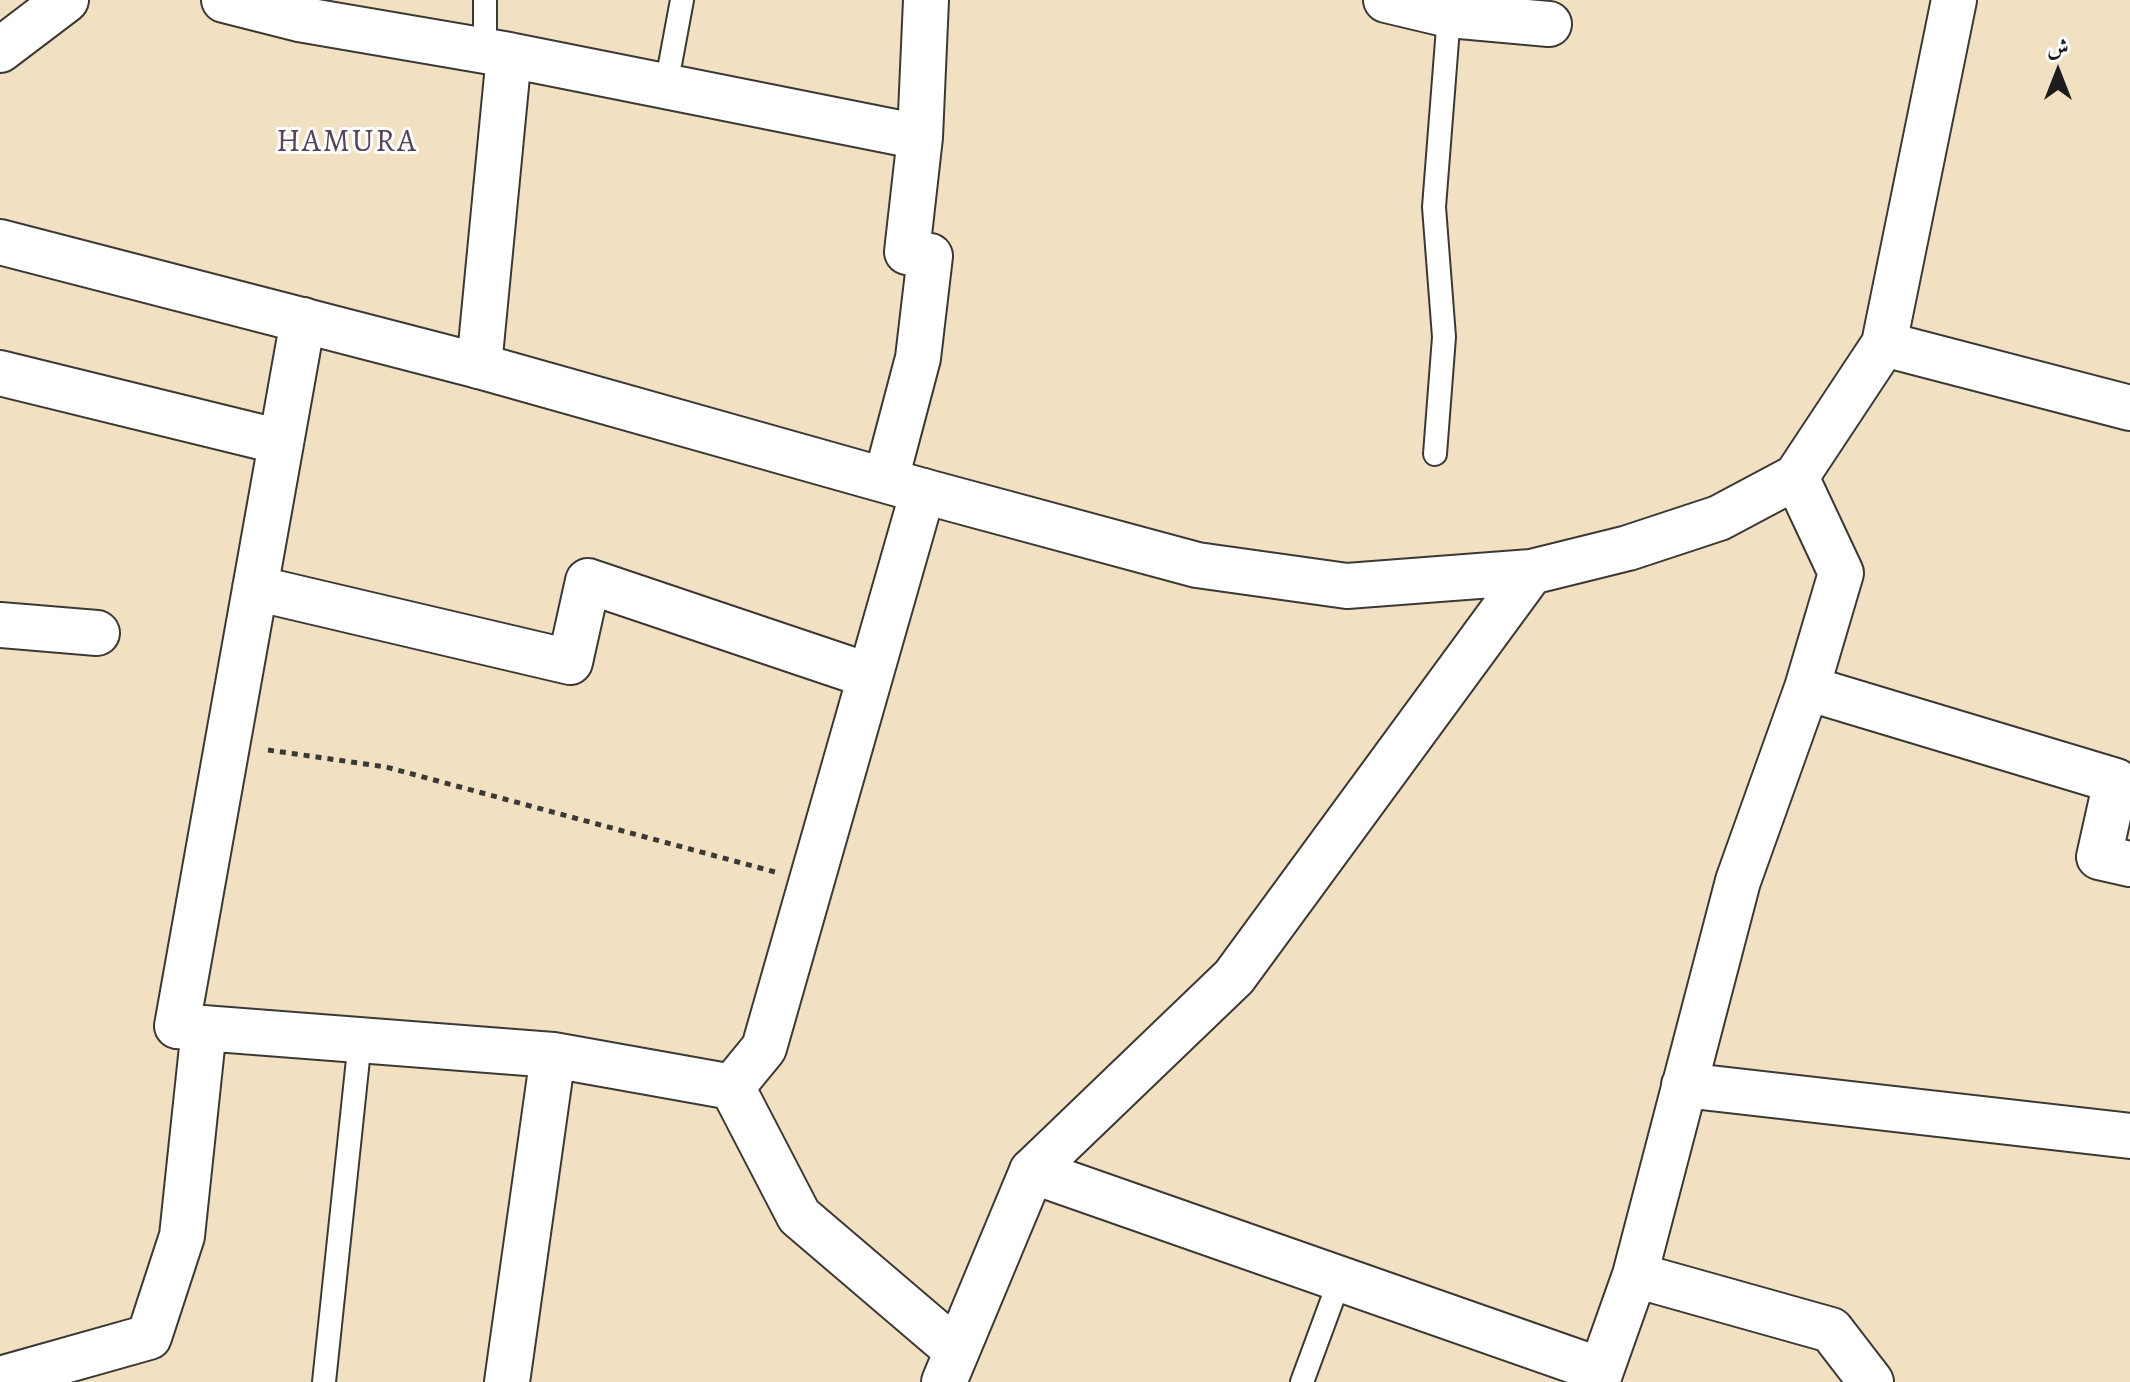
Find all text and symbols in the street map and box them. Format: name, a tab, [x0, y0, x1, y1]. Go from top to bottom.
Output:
north arrow	[2018, 32, 2098, 112]
text: ش	[2047, 33, 2069, 63]
district label: HAMURA	[276, 124, 418, 162]

